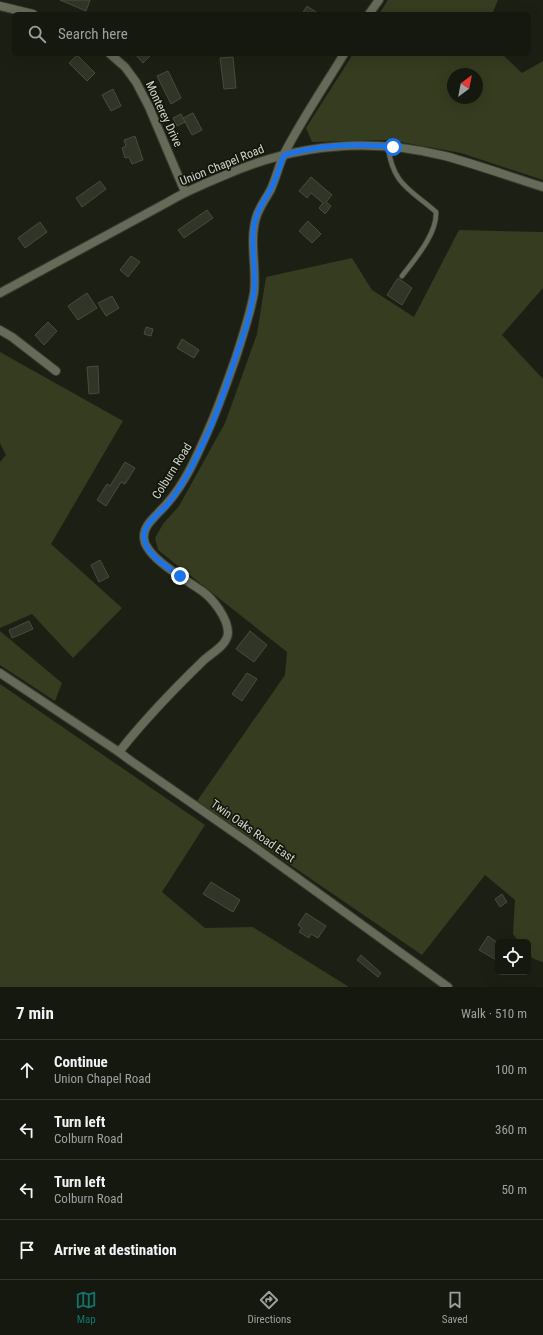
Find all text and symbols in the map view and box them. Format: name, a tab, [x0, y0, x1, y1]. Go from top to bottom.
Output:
search box	[12, 12, 531, 56]
icon: search	[26, 23, 48, 45]
text: Search here	[58, 25, 128, 43]
north arrow	[447, 68, 483, 104]
street label: Monterey Drive	[143, 79, 185, 149]
route start	[384, 138, 402, 156]
street label: Union Chapel Road	[178, 142, 266, 188]
street label: Colburn Road	[149, 440, 195, 502]
route end	[171, 567, 189, 585]
street label: Twin Oaks Road East	[208, 797, 298, 865]
map controls	[495, 939, 531, 975]
button: locate	[495, 939, 531, 975]
text: 7 min	[16, 1003, 54, 1023]
text: Walk · 510 m	[461, 1006, 527, 1021]
text: Continue	[54, 1053, 108, 1071]
icon: ahead	[16, 1059, 38, 1081]
text: 100 m	[495, 1062, 527, 1077]
text: Union Chapel Road	[54, 1071, 151, 1086]
text: Turn left	[54, 1113, 105, 1131]
icon: left	[16, 1119, 38, 1141]
text: 360 m	[495, 1122, 527, 1137]
text: Colburn Road	[54, 1131, 123, 1146]
text: Turn left	[54, 1173, 105, 1191]
icon: left	[16, 1179, 38, 1201]
text: 50 m	[501, 1182, 527, 1197]
text: Colburn Road	[54, 1191, 123, 1206]
icon: arrive	[16, 1239, 38, 1261]
text: Arrive at destination	[54, 1241, 177, 1259]
tab: Map	[75, 1289, 97, 1326]
tab: Directions	[247, 1289, 291, 1326]
tab: Saved	[442, 1289, 468, 1326]

